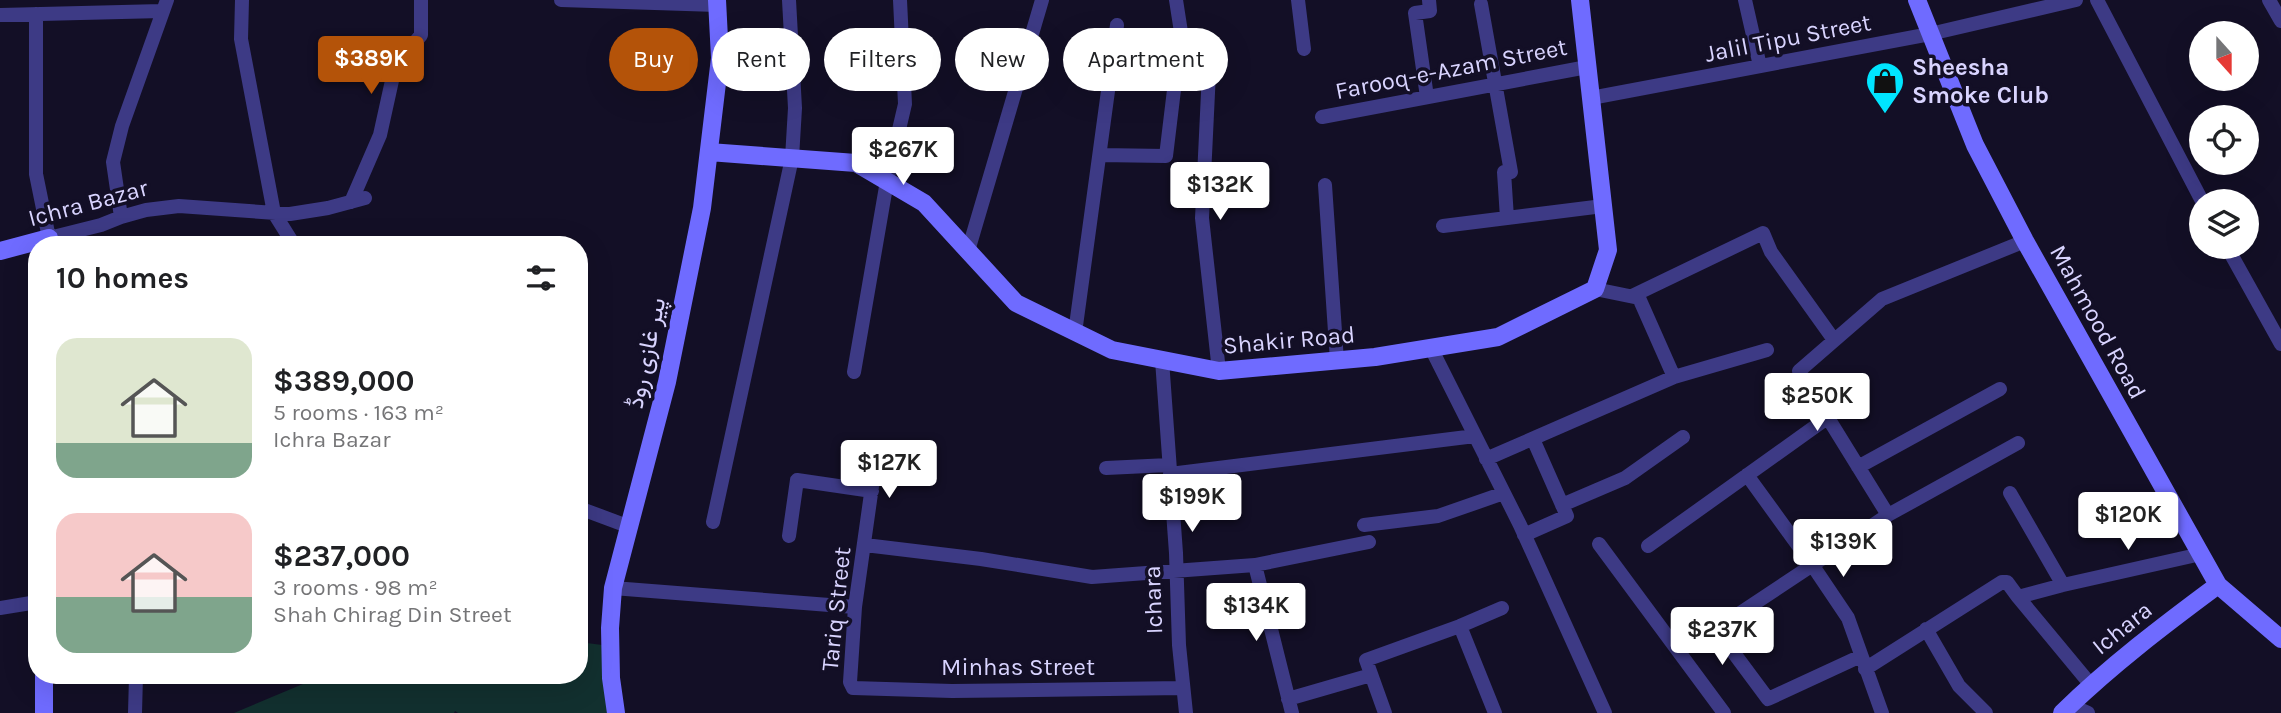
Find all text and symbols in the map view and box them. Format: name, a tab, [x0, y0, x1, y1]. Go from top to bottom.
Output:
street label: Jalil Tipu Street	[1703, 8, 1873, 68]
north arrow	[2189, 21, 2259, 91]
map controls	[2189, 21, 2259, 259]
chip: Buy	[609, 28, 698, 91]
chip: Rent	[712, 28, 810, 91]
chip: Filters	[824, 28, 941, 91]
chip: New	[955, 28, 1049, 91]
chip: Apartment	[1063, 28, 1228, 91]
street label: Farooq-e-Azam Street	[1333, 33, 1569, 105]
pin: $389K	[322, 36, 420, 96]
text: $389K	[334, 45, 408, 72]
place label: Sheesha Smoke Club	[1912, 53, 2049, 109]
shop icon: Sheesha Smoke Club	[1864, 60, 1906, 115]
button: locate	[2189, 105, 2259, 175]
pin: $267K	[854, 128, 952, 187]
text: $267K	[868, 136, 938, 163]
pin: $132K	[1171, 162, 1269, 222]
text: $132K	[1186, 171, 1254, 198]
street label: Ichra Bazar	[25, 174, 151, 232]
button: layers	[2189, 189, 2259, 259]
street label: Mahmood Road	[2044, 240, 2152, 404]
icon: filters	[522, 259, 560, 297]
text: 10 homes	[56, 260, 189, 296]
street label: پیر غازی روڈ	[621, 295, 673, 411]
street label: Shakir Road	[1222, 320, 1356, 360]
text: $389,000	[273, 363, 415, 399]
icon: home	[112, 366, 196, 450]
pin: $250K	[1768, 374, 1866, 433]
text: $250K	[1781, 382, 1853, 409]
text: 5 rooms · 163 m²	[273, 399, 444, 426]
text: Ichra Bazar	[273, 426, 390, 453]
pin: $127K	[840, 440, 938, 500]
text: $127K	[857, 449, 921, 476]
pin: $199K	[1143, 475, 1241, 534]
text: $199K	[1158, 483, 1226, 510]
pin: $120K	[2079, 492, 2177, 552]
text: $120K	[2094, 501, 2162, 528]
pin: $139K	[1794, 520, 1892, 579]
text: $139K	[1809, 528, 1877, 555]
text: $237,000	[273, 538, 410, 574]
icon: home	[112, 541, 196, 625]
street label: Tariq Street	[816, 546, 856, 672]
street label: Ichara	[1138, 565, 1168, 635]
text: 3 rooms · 98 m²	[273, 574, 438, 601]
pin: $134K	[1207, 584, 1305, 643]
text: $134K	[1222, 592, 1290, 619]
street label: Ichara	[2086, 596, 2158, 660]
text: Shah Chirag Din Street	[273, 601, 512, 628]
pin: $237K	[1673, 608, 1771, 667]
text: $237K	[1687, 616, 1757, 643]
street label: Minhas Street	[941, 653, 1095, 681]

